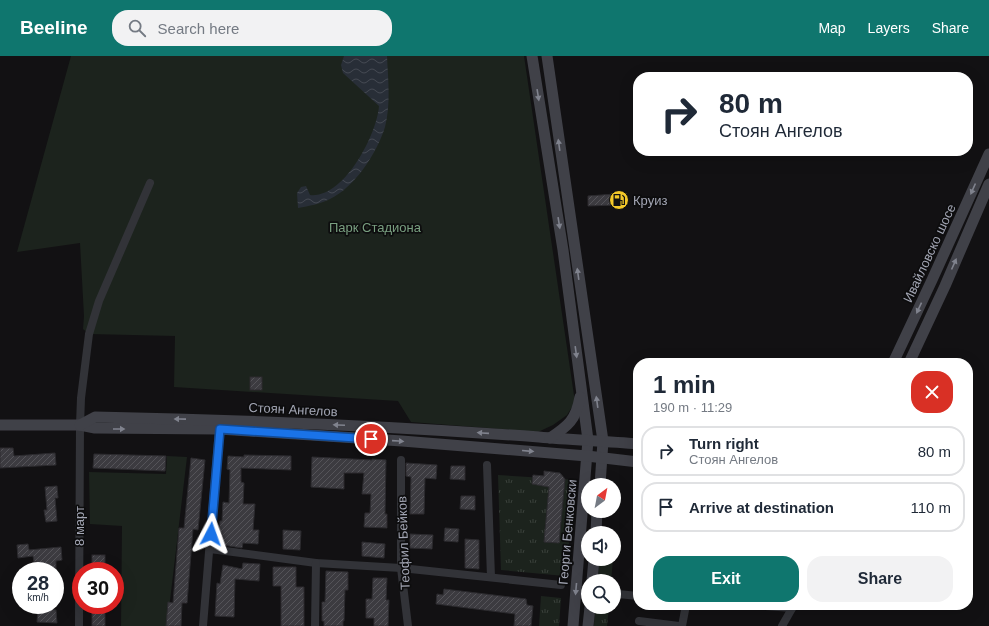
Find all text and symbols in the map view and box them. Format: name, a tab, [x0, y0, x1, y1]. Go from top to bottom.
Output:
search box	[112, 10, 392, 46]
text: Beeline	[20, 17, 88, 38]
icon: search	[126, 17, 148, 39]
text: Search here	[158, 20, 239, 37]
text: Map	[818, 20, 846, 36]
text: Layers	[868, 20, 910, 36]
text: Share	[932, 20, 969, 36]
one-way arrow	[536, 88, 542, 101]
icon: right	[653, 88, 705, 140]
text: 80 m	[719, 88, 783, 119]
text: Стоян Ангелов	[719, 121, 843, 141]
one-way arrow	[556, 139, 562, 151]
one-way arrow	[970, 184, 976, 195]
fuel station icon: Круиз	[608, 189, 630, 211]
place label: Круиз	[633, 193, 667, 208]
street label: Ивайловско шосе	[900, 202, 959, 305]
one-way arrow	[556, 217, 562, 229]
park label: Парк Стадиона	[329, 220, 422, 235]
one-way arrow	[952, 257, 958, 269]
one-way arrow	[575, 268, 581, 280]
one-way arrow	[916, 302, 922, 313]
one-way arrow	[573, 346, 579, 358]
text: 1 min	[653, 371, 716, 398]
button: close	[911, 371, 953, 413]
one-way arrow	[594, 396, 600, 408]
street label: Стоян Ангелов	[248, 400, 338, 419]
text: 190 m · 11:29	[653, 400, 732, 415]
one-way arrow	[173, 416, 186, 422]
one-way arrow	[333, 422, 345, 429]
pin	[354, 422, 388, 456]
one-way arrow	[113, 426, 126, 432]
icon: arrive	[360, 428, 382, 450]
one-way arrow	[477, 430, 489, 437]
text: Turn right	[689, 435, 759, 452]
one-way arrow	[392, 437, 404, 444]
icon: right	[655, 440, 677, 462]
text: 80 m	[918, 443, 951, 460]
one-way arrow	[522, 448, 534, 455]
text: Стоян Ангелов	[689, 452, 778, 467]
north arrow	[581, 478, 621, 518]
map controls	[581, 478, 621, 614]
street label: Георги Бенковски	[555, 479, 580, 585]
street label: Теофил Бейков	[394, 496, 413, 590]
icon: arrive	[655, 496, 677, 518]
text: Arrive at destination	[689, 499, 834, 516]
text: 110 m	[910, 499, 951, 516]
street label: 8 март	[72, 506, 87, 546]
position arrow	[190, 513, 232, 555]
button: sound	[581, 526, 621, 566]
button: Exit	[653, 556, 799, 602]
button: Share	[807, 556, 953, 602]
speed limit sign: 30	[72, 562, 124, 614]
text: 28	[27, 572, 49, 594]
button: search	[581, 574, 621, 614]
one-way arrow	[573, 583, 580, 595]
text: km/h	[27, 592, 49, 603]

